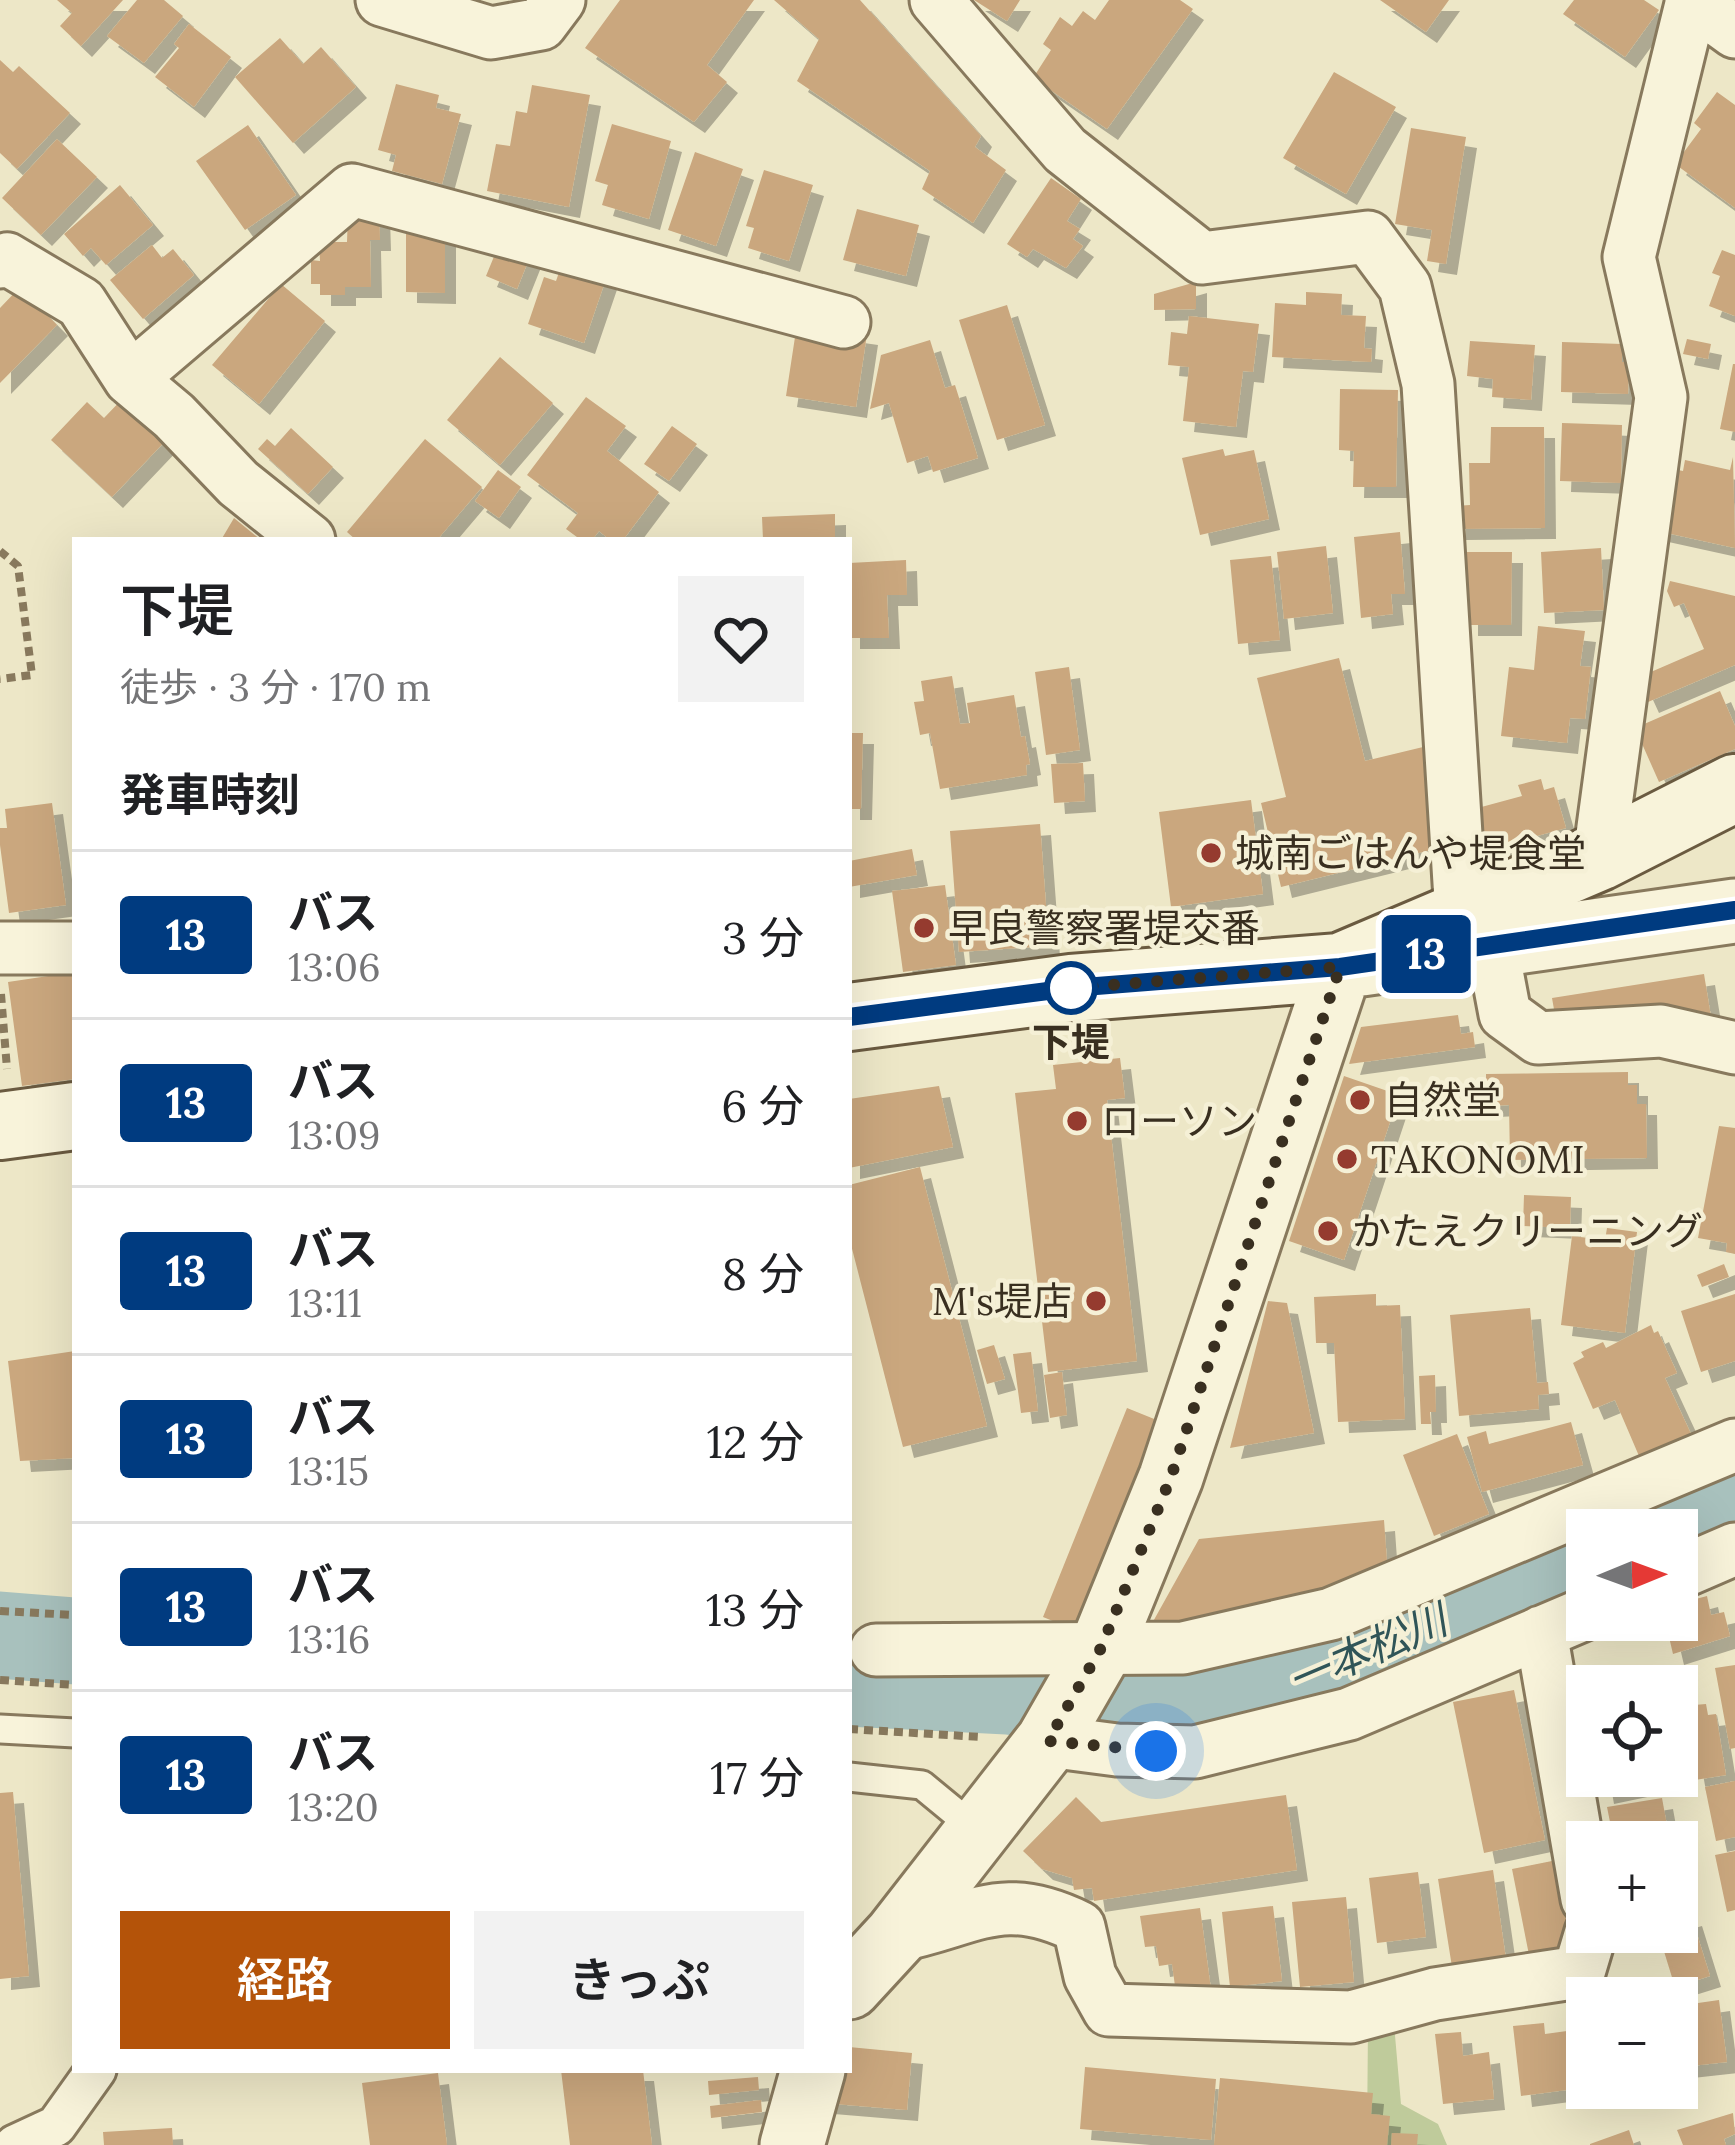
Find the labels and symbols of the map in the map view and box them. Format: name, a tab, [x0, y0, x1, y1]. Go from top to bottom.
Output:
place label: 城南ごはんや堤食堂	[1235, 828, 1586, 878]
marker: 城南ごはんや堤食堂	[1198, 840, 1224, 866]
place label: 早良警察署堤交番	[948, 903, 1260, 953]
marker: 早良警察署堤交番	[911, 915, 937, 941]
line badge: 13	[1372, 915, 1480, 993]
marker: 下堤	[1046, 963, 1096, 1013]
place label: 下堤	[1032, 1017, 1110, 1067]
place label: 自然堂	[1384, 1075, 1501, 1125]
marker: 自然堂	[1347, 1087, 1373, 1113]
place label: ローソン	[1101, 1096, 1257, 1146]
marker: ローソン	[1064, 1108, 1090, 1134]
place label: TAKONOMI	[1371, 1134, 1585, 1184]
marker: TAKONOMI	[1334, 1146, 1360, 1172]
place label: かたえクリーニング	[1352, 1206, 1703, 1256]
marker: かたえクリーニング	[1315, 1218, 1341, 1244]
place label: M's堤店	[932, 1276, 1072, 1326]
marker: M's堤店	[1083, 1288, 1109, 1314]
north arrow	[1566, 1509, 1698, 1641]
water label: 一本松川	[1279, 1591, 1459, 1708]
your location	[1126, 1721, 1186, 1781]

